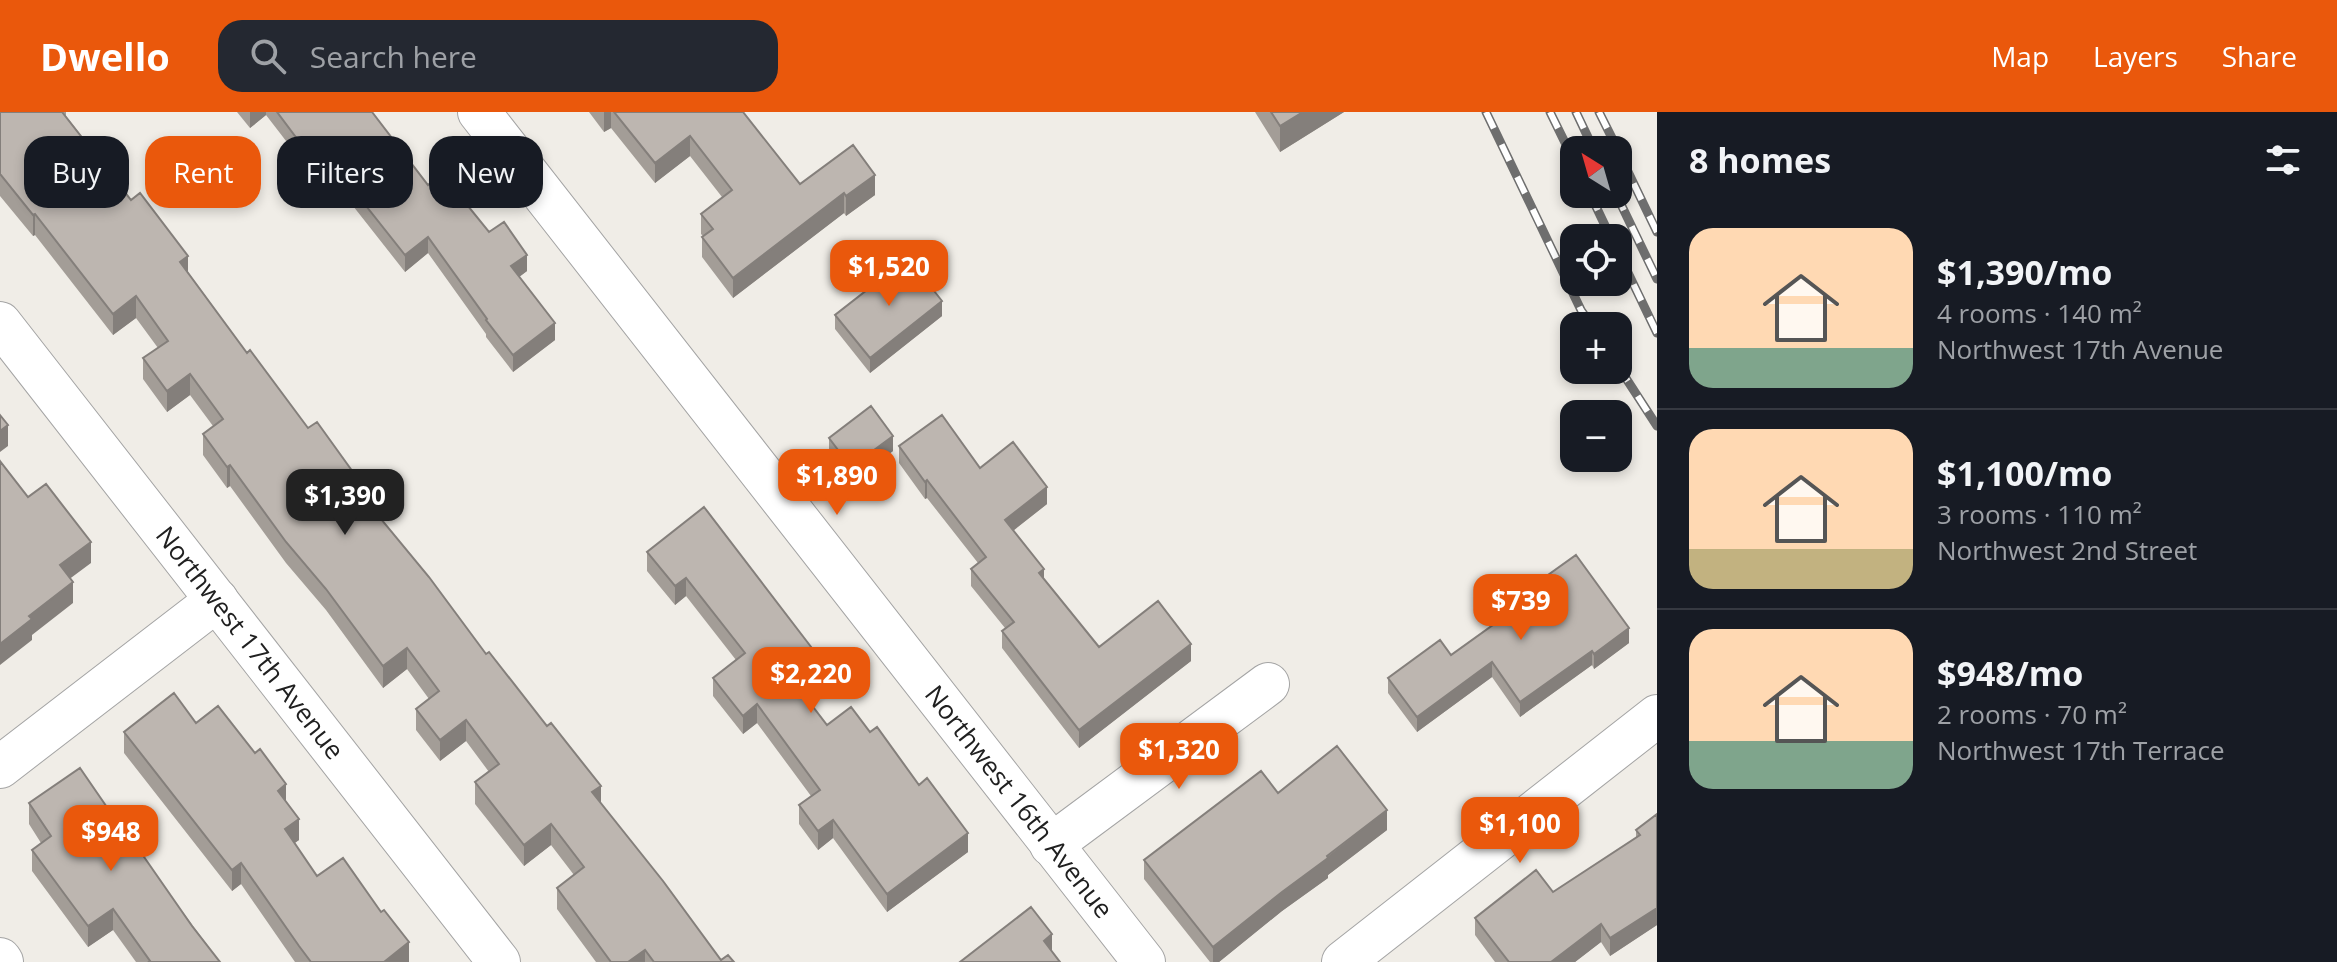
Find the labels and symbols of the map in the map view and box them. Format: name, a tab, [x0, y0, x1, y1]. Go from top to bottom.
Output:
north arrow	[1560, 136, 1632, 208]
pin: $1,520	[824, 240, 954, 308]
pin: $1,890	[772, 449, 902, 517]
pin: $1,390	[280, 469, 410, 537]
street label: Northwest 17th Avenue	[148, 518, 353, 766]
pin: $739	[1474, 574, 1568, 642]
pin: $2,220	[746, 647, 876, 715]
street label: Northwest 16th Avenue	[917, 677, 1122, 925]
pin: $1,320	[1114, 723, 1244, 791]
pin: $1,100	[1455, 797, 1585, 865]
pin: $948	[64, 805, 158, 873]

